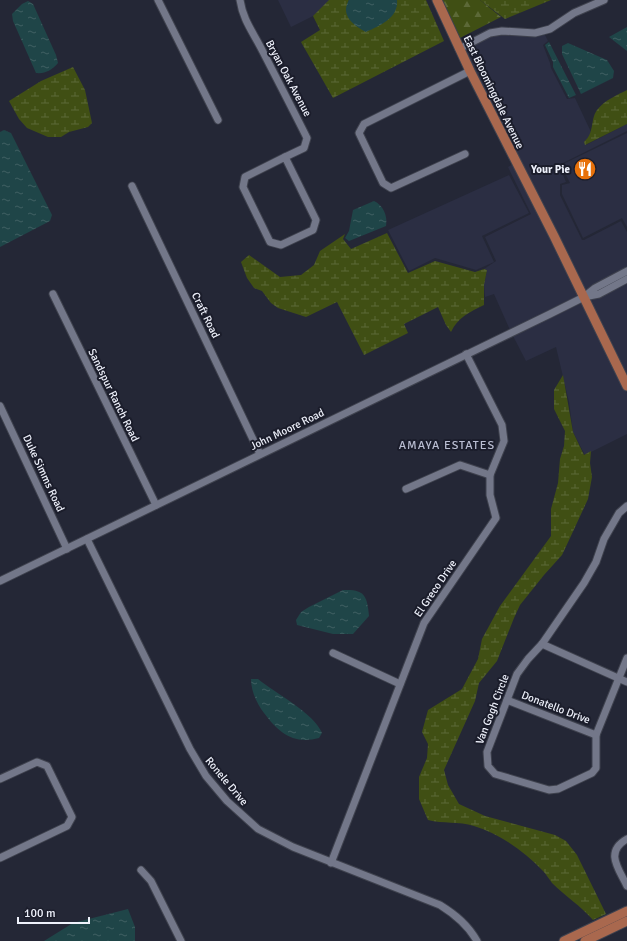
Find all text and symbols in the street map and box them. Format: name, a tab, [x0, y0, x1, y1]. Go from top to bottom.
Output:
street label: East Bloomingdale Avenue	[460, 33, 527, 151]
street label: Bryan Oak Avenue	[263, 38, 314, 119]
restaurant icon: Your Pie	[572, 156, 598, 182]
place label: Your Pie	[530, 163, 571, 176]
street label: Craft Road	[189, 290, 222, 340]
street label: Sandspur Ranch Road	[85, 347, 142, 444]
street label: John Moore Road	[248, 406, 326, 453]
street label: Duke Simms Road	[20, 432, 67, 514]
district label: AMAYA ESTATES	[399, 438, 495, 453]
street label: El Greco Drive	[412, 557, 459, 619]
street label: Van Gogh Circle	[473, 672, 512, 746]
street label: Donatello Drive	[520, 688, 592, 727]
street label: Ronele Drive	[203, 754, 251, 808]
scale bar	[18, 899, 89, 925]
text: 100 m	[24, 906, 56, 921]

